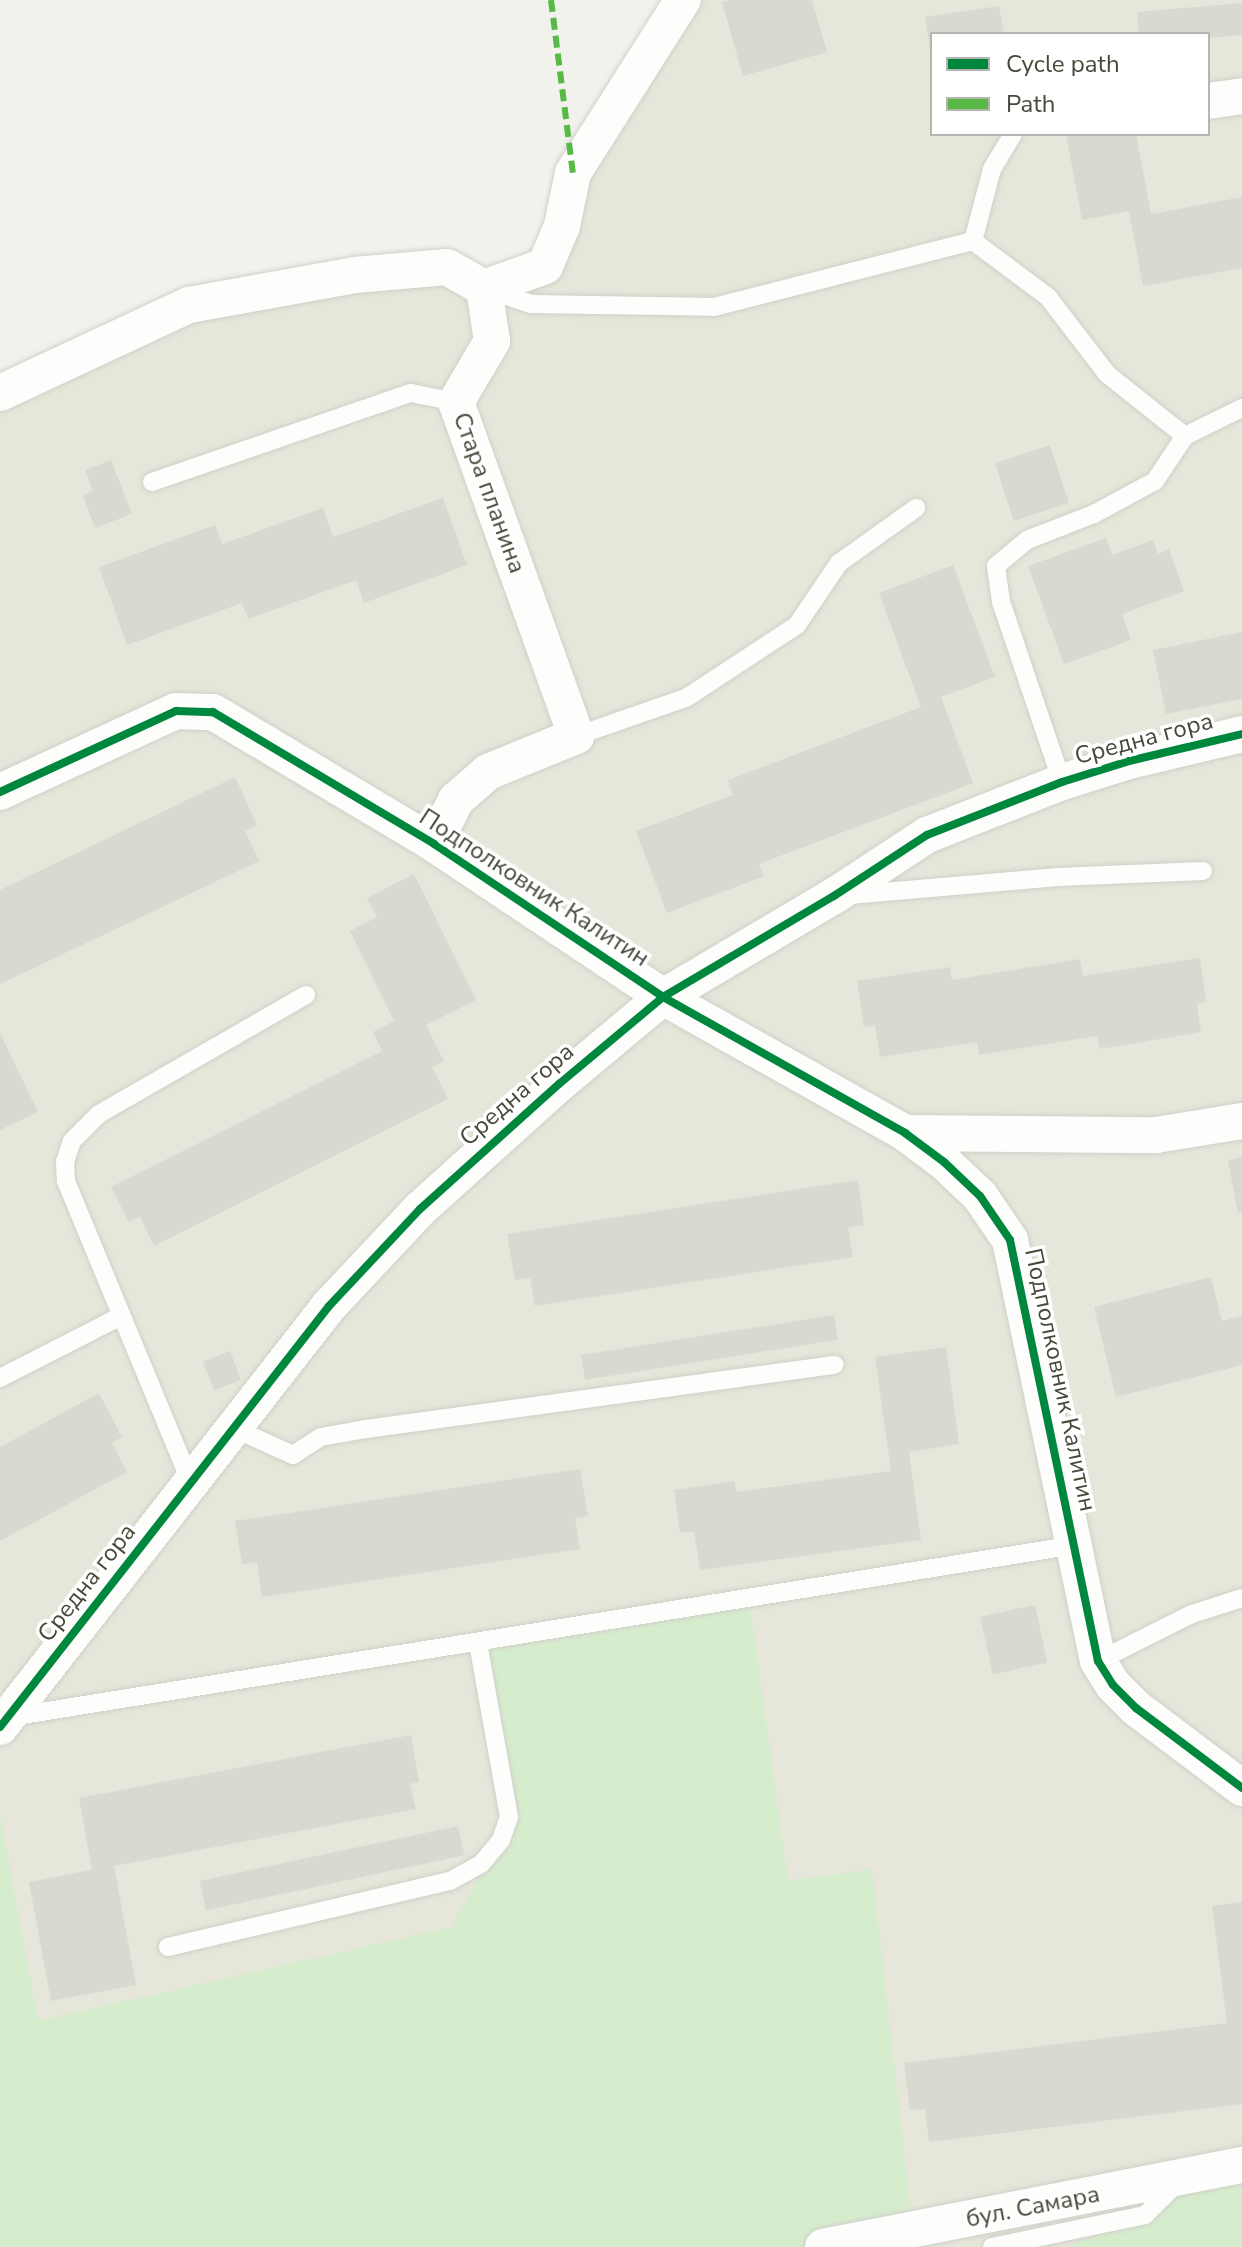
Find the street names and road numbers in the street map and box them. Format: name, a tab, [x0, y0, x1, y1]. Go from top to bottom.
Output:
street label: Стара планина	[447, 409, 531, 577]
street label: Средна гора	[1072, 707, 1216, 771]
street label: Подполковник Калитин	[414, 803, 654, 973]
street label: Средна гора	[454, 1038, 580, 1152]
street label: Подполковник Калитин	[1018, 1246, 1102, 1514]
street label: Средна гора	[32, 1518, 142, 1648]
street label: бул. Самара	[964, 2180, 1102, 2234]

